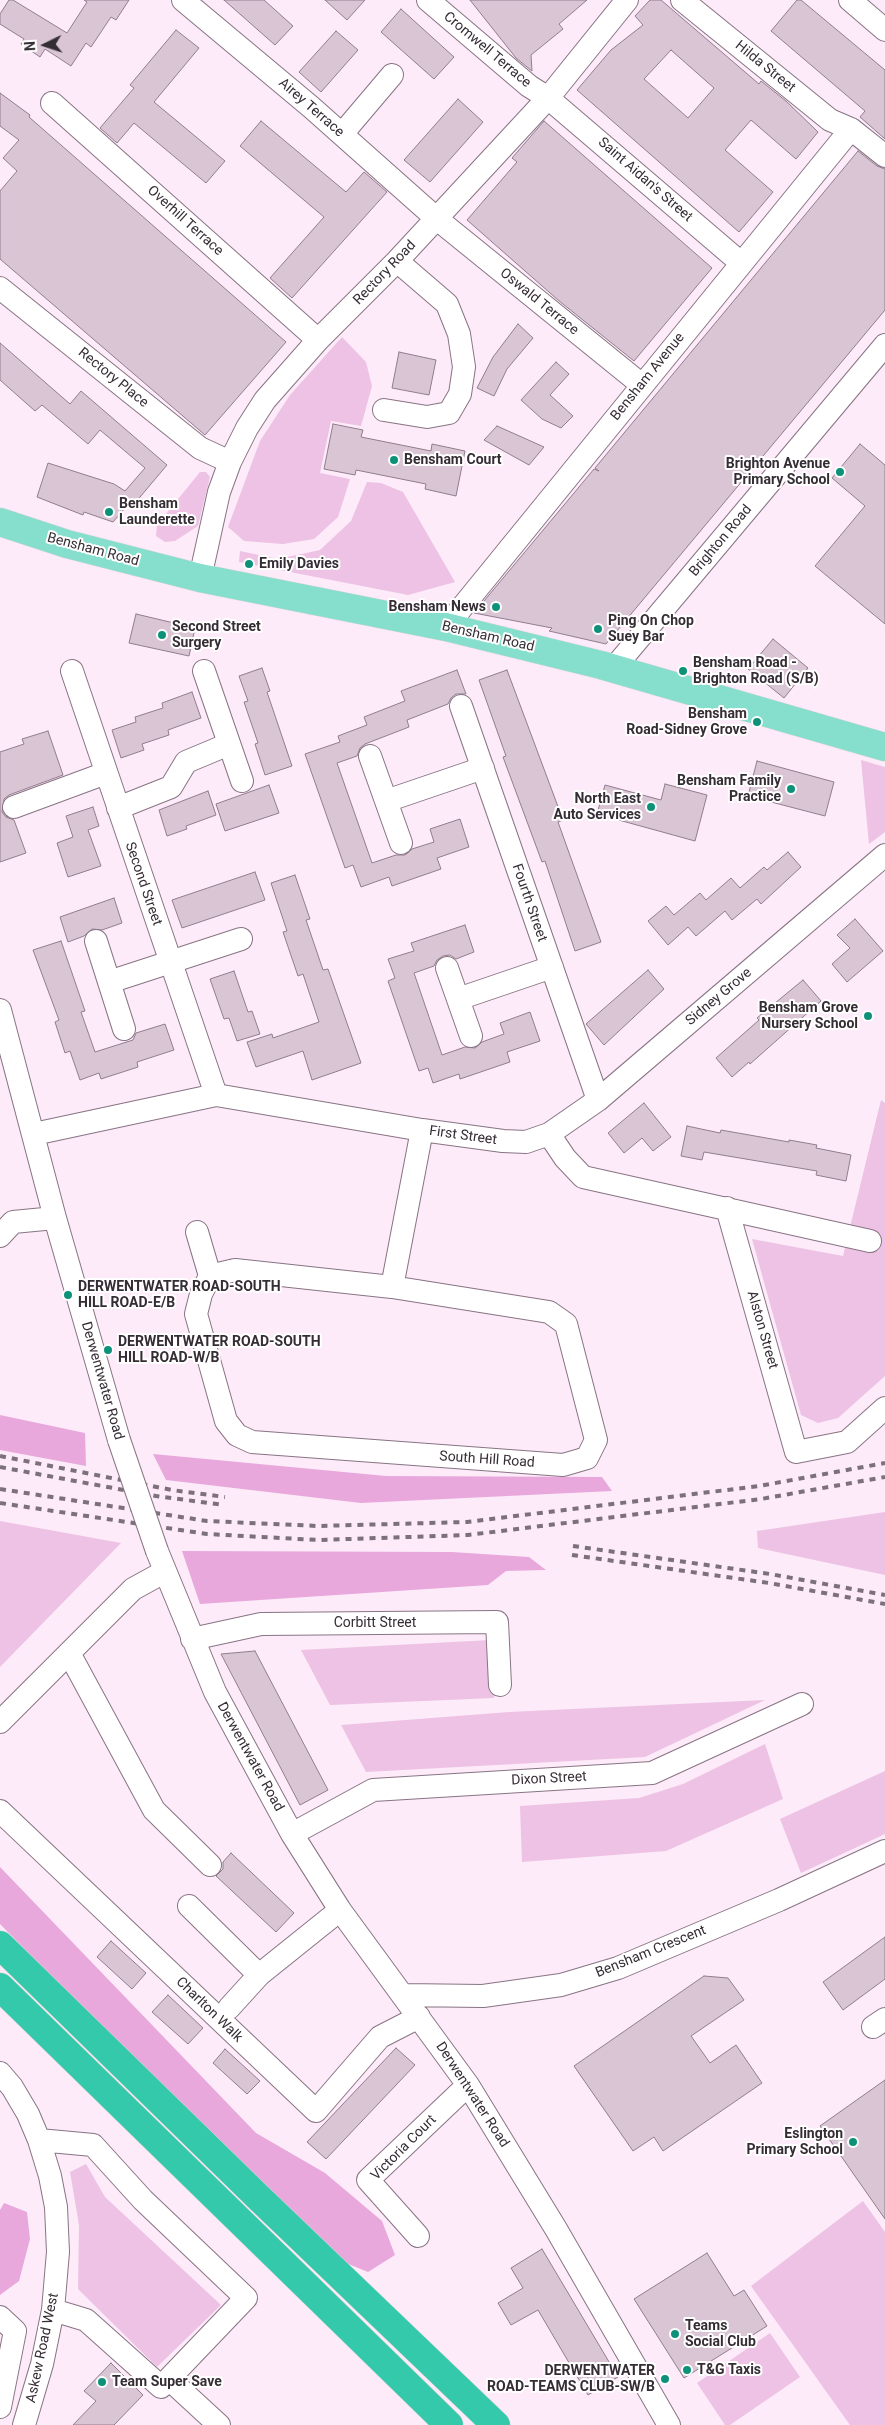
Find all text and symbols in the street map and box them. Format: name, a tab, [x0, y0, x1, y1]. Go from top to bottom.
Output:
street label: Cromwell Terrace	[440, 9, 534, 91]
north arrow	[20, 20, 70, 70]
street label: Hilda Street	[731, 38, 799, 96]
text: N	[22, 41, 38, 52]
street label: Airey Terrace	[275, 75, 347, 141]
street label: Saint Aidan's Street	[594, 134, 696, 226]
street label: Overhill Terrace	[143, 182, 227, 260]
street label: Rectory Road	[350, 237, 420, 309]
street label: Oswald Terrace	[496, 265, 582, 339]
street label: Bensham Avenue	[608, 330, 688, 424]
street label: Rectory Place	[75, 345, 151, 411]
place label: Bensham Court	[404, 452, 502, 468]
marker: Bensham Court	[388, 454, 400, 466]
place label: Brighton Avenue Primary School	[726, 456, 830, 488]
marker: Brighton Avenue Primary School	[834, 466, 846, 478]
place label: Bensham Launderette	[119, 496, 195, 528]
street label: Brighton Road	[686, 502, 756, 580]
marker: Bensham Launderette	[103, 506, 115, 518]
street label: Bensham Road	[45, 530, 141, 570]
place label: Emily Davies	[259, 556, 339, 572]
marker: Emily Davies	[243, 558, 255, 570]
place label: Bensham News	[389, 599, 486, 615]
marker: Bensham News	[490, 601, 502, 613]
place label: Ping On Chop Suey Bar	[608, 613, 694, 646]
street label: Bensham Road	[440, 618, 536, 656]
place label: Second Street Surgery	[172, 619, 261, 652]
marker: Ping On Chop Suey Bar	[592, 623, 604, 635]
marker: Second Street Surgery	[156, 629, 168, 641]
place label: Bensham Road - Brighton Road (S/B)	[693, 655, 819, 688]
marker: Bensham Road - Brighton Road (S/B)	[677, 665, 689, 677]
place label: Bensham Road-Sidney Grove	[626, 706, 747, 739]
marker: Bensham Road-Sidney Grove	[751, 716, 763, 728]
place label: Bensham Family Practice	[677, 773, 781, 806]
marker: Bensham Family Practice	[785, 783, 797, 795]
place label: North East Auto Services	[554, 791, 641, 824]
marker: North East Auto Services	[645, 801, 657, 813]
street label: Second Street	[121, 840, 165, 928]
street label: Fourth Street	[508, 862, 550, 944]
street label: Sidney Grove	[683, 965, 755, 1029]
place label: Bensham Grove Nursery School	[759, 1000, 858, 1032]
marker: Bensham Grove Nursery School	[862, 1010, 874, 1022]
street label: First Street	[428, 1123, 498, 1149]
place label: DERWENTWATER ROAD-SOUTH HILL ROAD-E/B	[78, 1279, 281, 1311]
marker: DERWENTWATER ROAD-SOUTH HILL ROAD-E/B	[62, 1289, 74, 1301]
street label: Alston Street	[743, 1289, 781, 1371]
street label: Derwentwater Road	[77, 1320, 127, 1442]
place label: DERWENTWATER ROAD-SOUTH HILL ROAD-W/B	[118, 1334, 321, 1366]
marker: DERWENTWATER ROAD-SOUTH HILL ROAD-W/B	[102, 1344, 114, 1356]
street label: South Hill Road	[439, 1448, 535, 1472]
street label: Corbitt Street	[334, 1615, 416, 1631]
street label: Derwentwater Road	[213, 1699, 287, 1815]
street label: Dixon Street	[511, 1769, 587, 1789]
street label: Bensham Crescent	[593, 1922, 709, 1982]
street label: Charlton Walk	[172, 1974, 246, 2046]
street label: Derwentwater Road	[432, 2039, 512, 2151]
street label: Victoria Court	[368, 2112, 440, 2184]
place label: Eslington Primary School	[746, 2126, 843, 2158]
marker: Eslington Primary School	[847, 2136, 859, 2148]
street label: Askew Road West	[23, 2292, 63, 2404]
place label: Teams Social Club	[685, 2318, 756, 2350]
marker: Teams Social Club	[669, 2328, 681, 2340]
place label: T&G Taxis	[697, 2362, 761, 2378]
place label: DERWENTWATER ROAD-TEAMS CLUB-SW/B	[487, 2363, 655, 2396]
marker: T&G Taxis	[681, 2364, 693, 2376]
marker: DERWENTWATER ROAD-TEAMS CLUB-SW/B	[659, 2373, 671, 2385]
place label: Team Super Save	[112, 2374, 222, 2390]
marker: Team Super Save	[96, 2376, 108, 2388]

